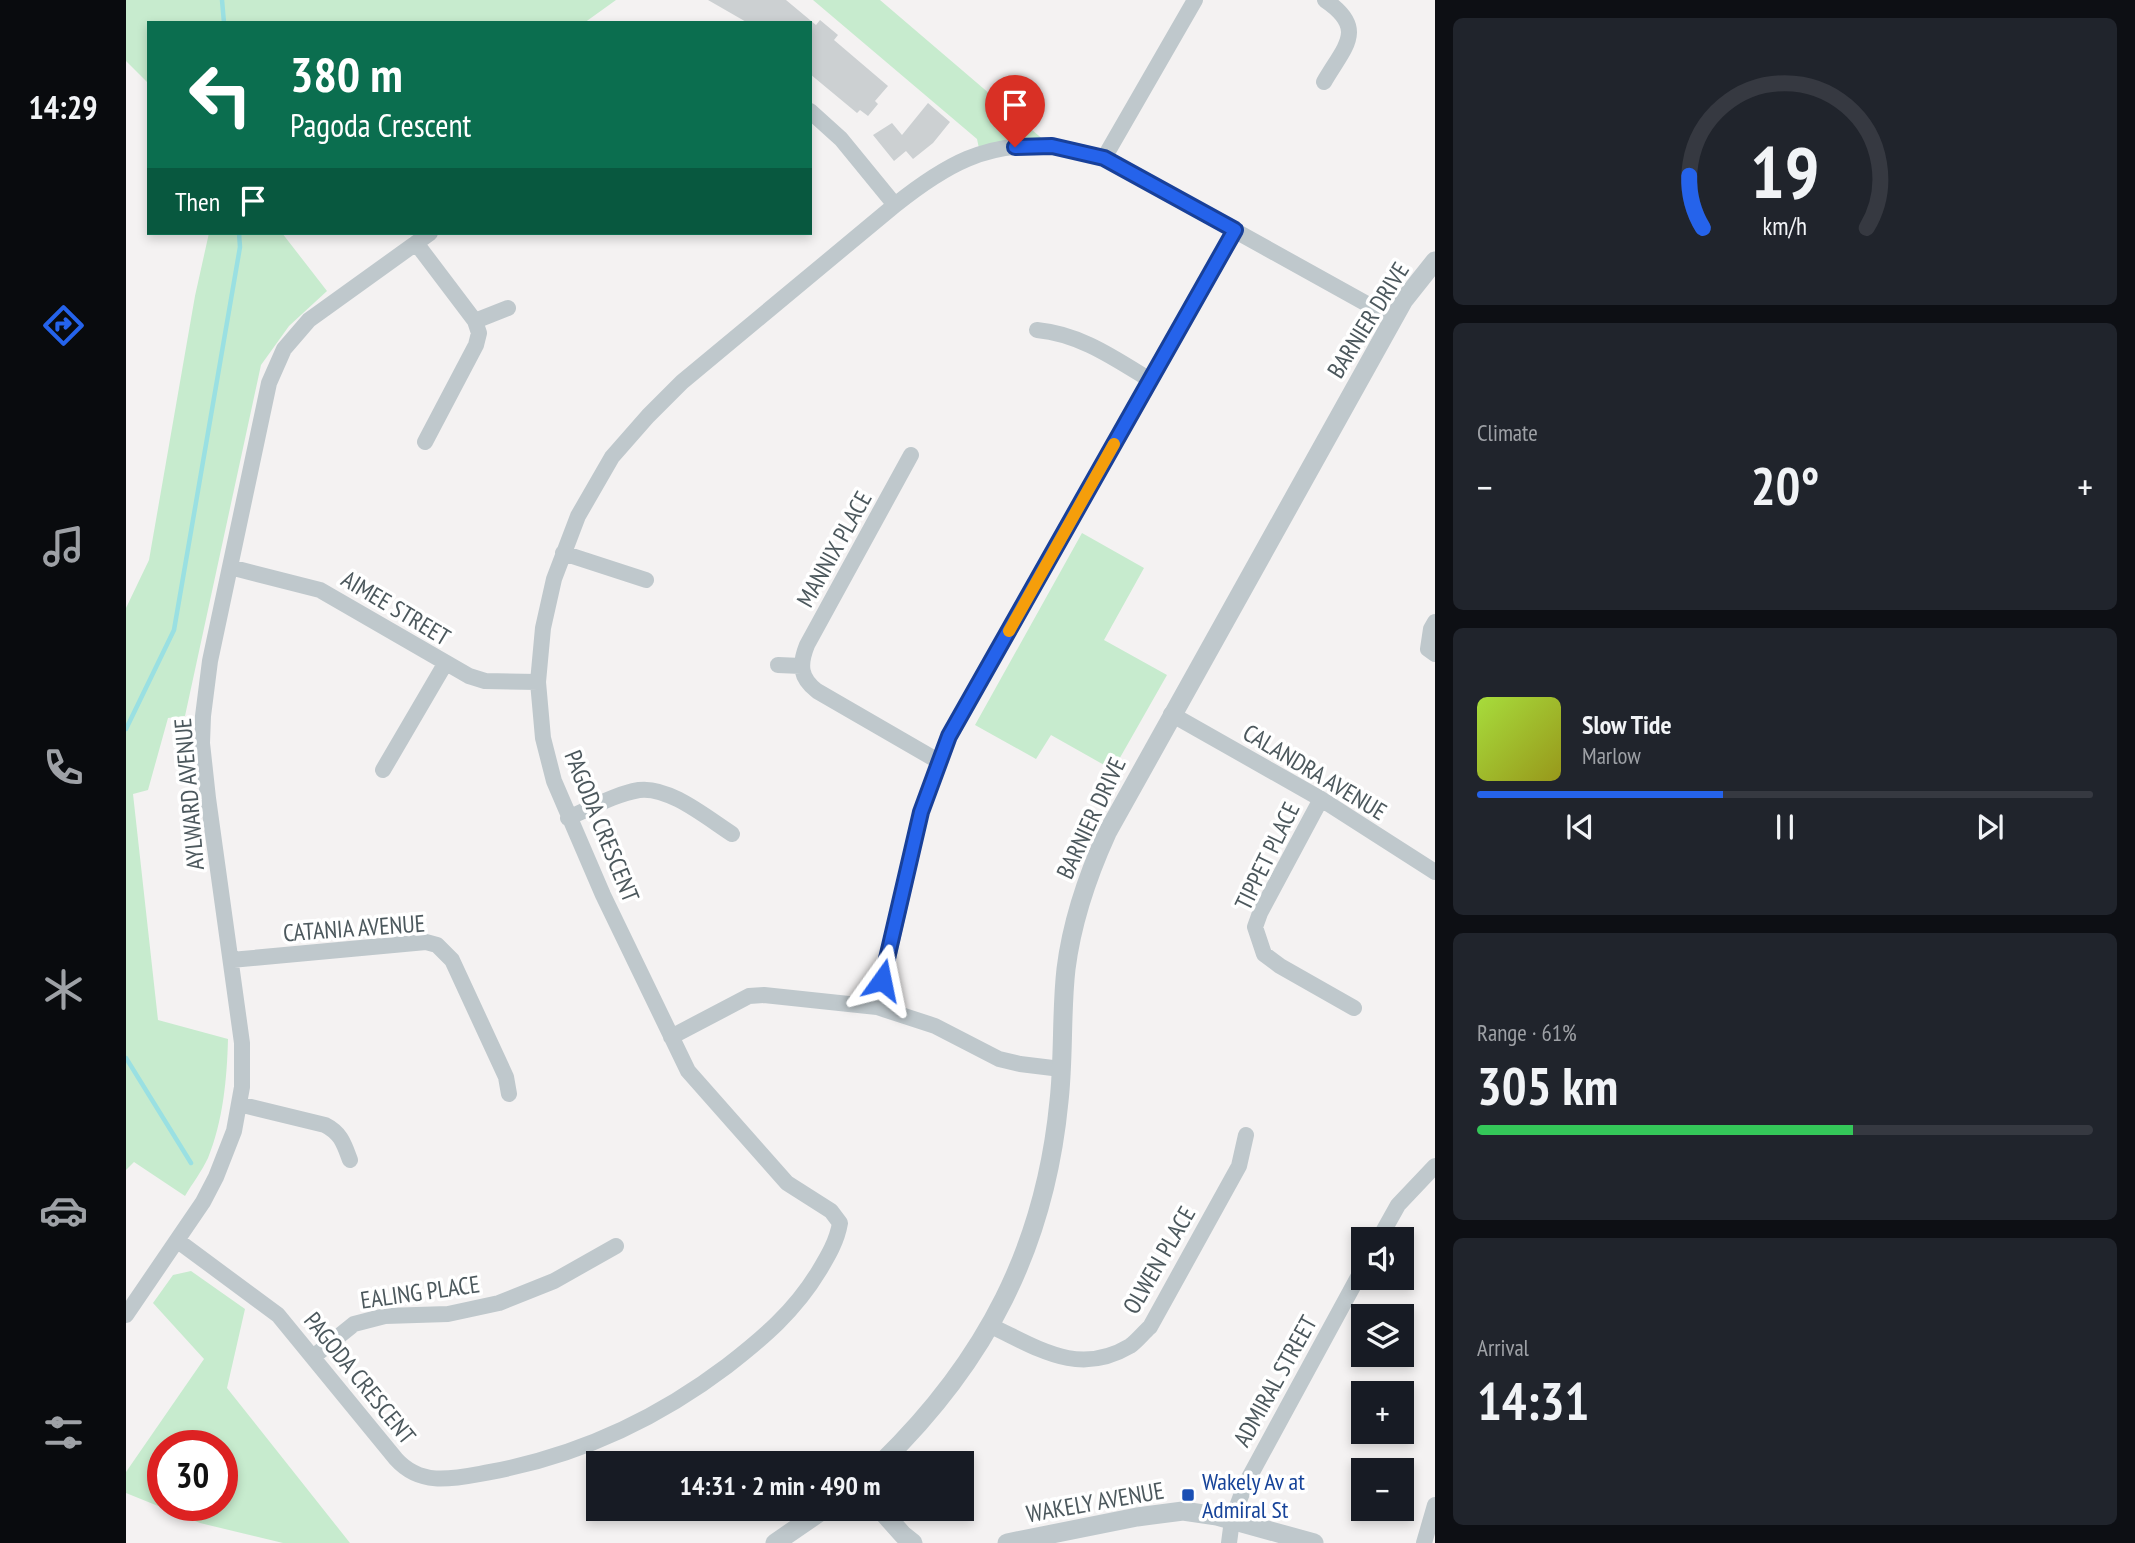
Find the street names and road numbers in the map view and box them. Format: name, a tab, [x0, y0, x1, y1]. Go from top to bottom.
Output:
street label: BARNIER DRIVE	[1320, 256, 1416, 384]
street label: MANNIX PLACE	[790, 486, 878, 612]
street label: AIMEE STREET	[336, 563, 456, 653]
street label: AYLWARD AVENUE	[167, 717, 211, 871]
street label: CALANDRA AVENUE	[1237, 717, 1393, 827]
street label: PAGODA CRESCENT	[557, 745, 647, 907]
street label: BARNIER DRIVE	[1049, 752, 1133, 884]
street label: TIPPET PLACE	[1228, 797, 1306, 915]
street label: CATANIA AVENUE	[282, 908, 426, 948]
street label: OLWEN PLACE	[1116, 1201, 1202, 1319]
street label: EALING PLACE	[358, 1268, 482, 1316]
street label: PAGODA CRESCENT	[297, 1306, 423, 1451]
street label: ADMIRAL STREET	[1226, 1310, 1324, 1452]
street label: WAKELY AVENUE	[1024, 1475, 1166, 1529]

